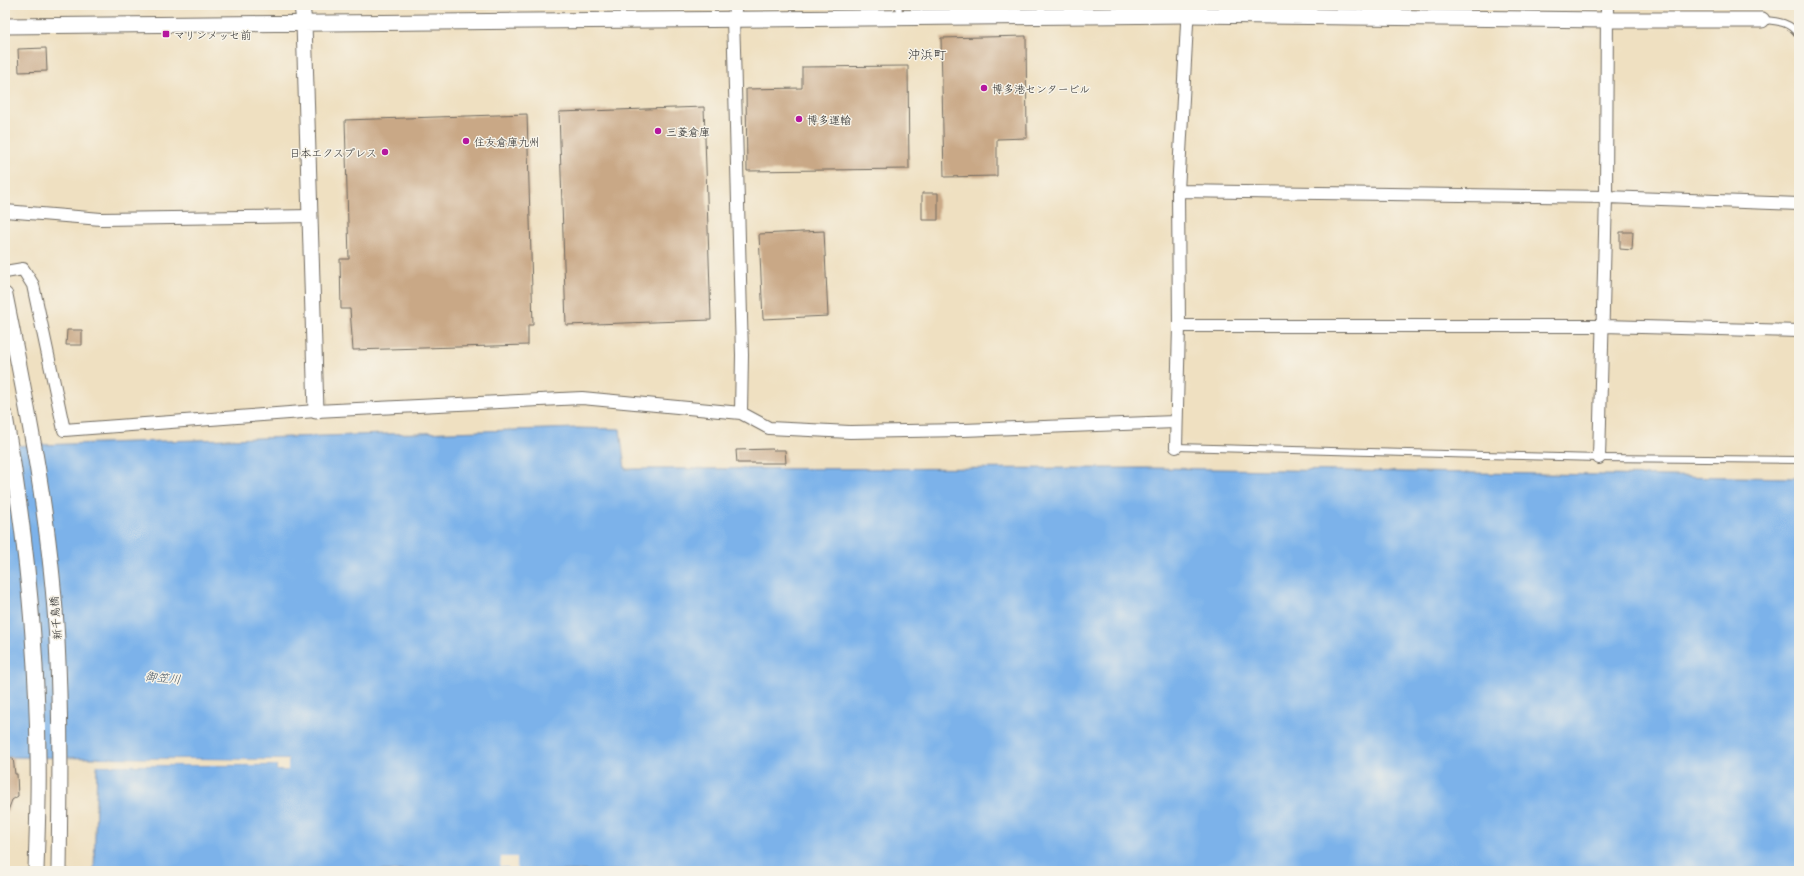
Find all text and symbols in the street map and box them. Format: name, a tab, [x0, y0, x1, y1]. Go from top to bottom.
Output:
place label: マリンメッセ前	[174, 26, 251, 43]
marker: マリンメッセ前	[161, 29, 171, 39]
district label: 沖浜町	[907, 44, 947, 63]
place label: 博多港センタービル	[992, 80, 1090, 97]
marker: 博多港センタービル	[979, 83, 989, 93]
place label: 博多運輸	[807, 111, 851, 128]
marker: 博多運輸	[794, 114, 804, 124]
place label: 三菱倉庫	[666, 123, 710, 140]
marker: 三菱倉庫	[653, 126, 663, 136]
place label: 住友倉庫九州	[474, 133, 540, 150]
marker: 住友倉庫九州	[461, 136, 471, 146]
place label: 日本エクスプレス	[289, 144, 377, 161]
marker: 日本エクスプレス	[380, 147, 390, 157]
street label: 新千鳥橋	[45, 595, 65, 641]
water label: 御笠川	[144, 666, 182, 688]

